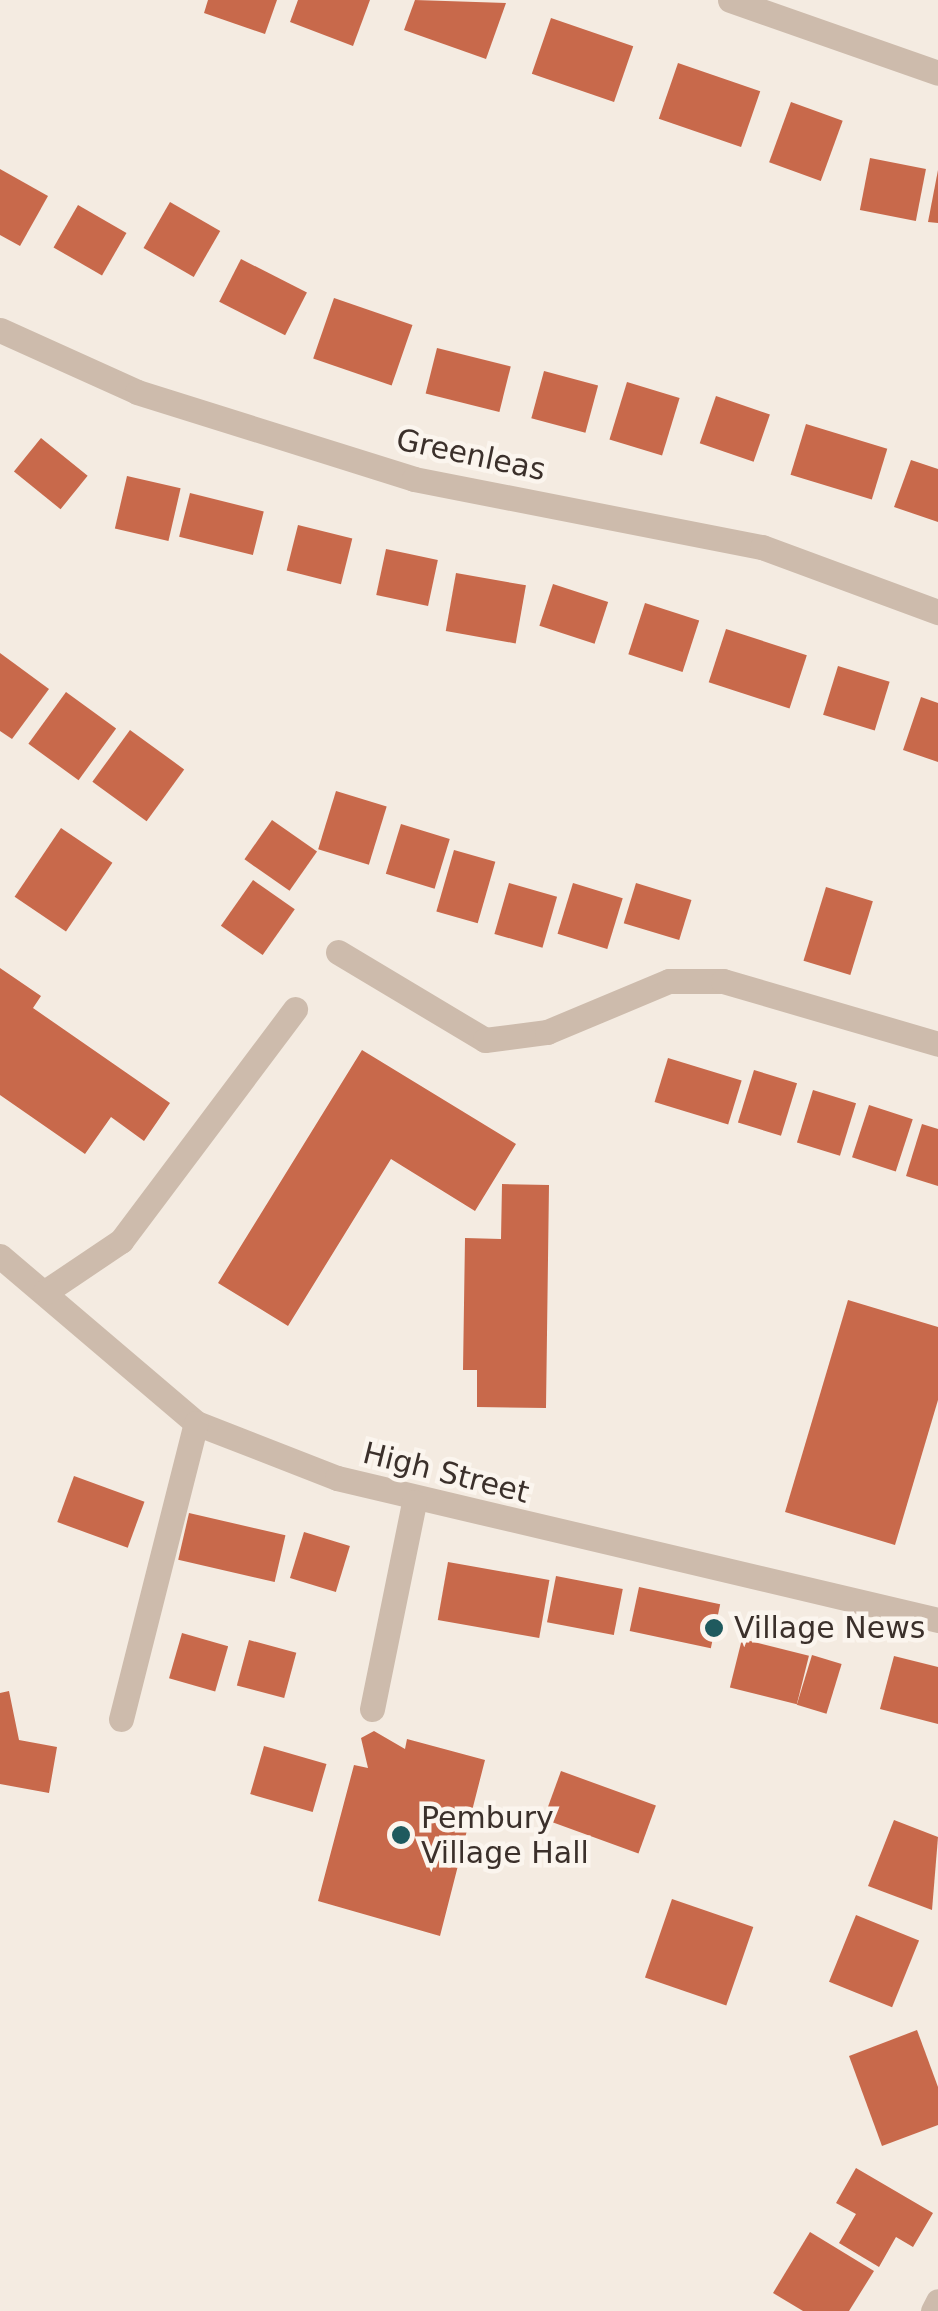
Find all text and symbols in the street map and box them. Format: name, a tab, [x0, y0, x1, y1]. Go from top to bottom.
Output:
street label: Greenleas	[393, 422, 549, 488]
street label: High Street	[359, 1435, 533, 1511]
place label: Village News	[734, 1610, 925, 1646]
marker: Village News	[703, 1617, 725, 1639]
place label: Pembury Village Hall	[421, 1800, 589, 1870]
marker: Pembury Village Hall	[390, 1824, 412, 1846]

